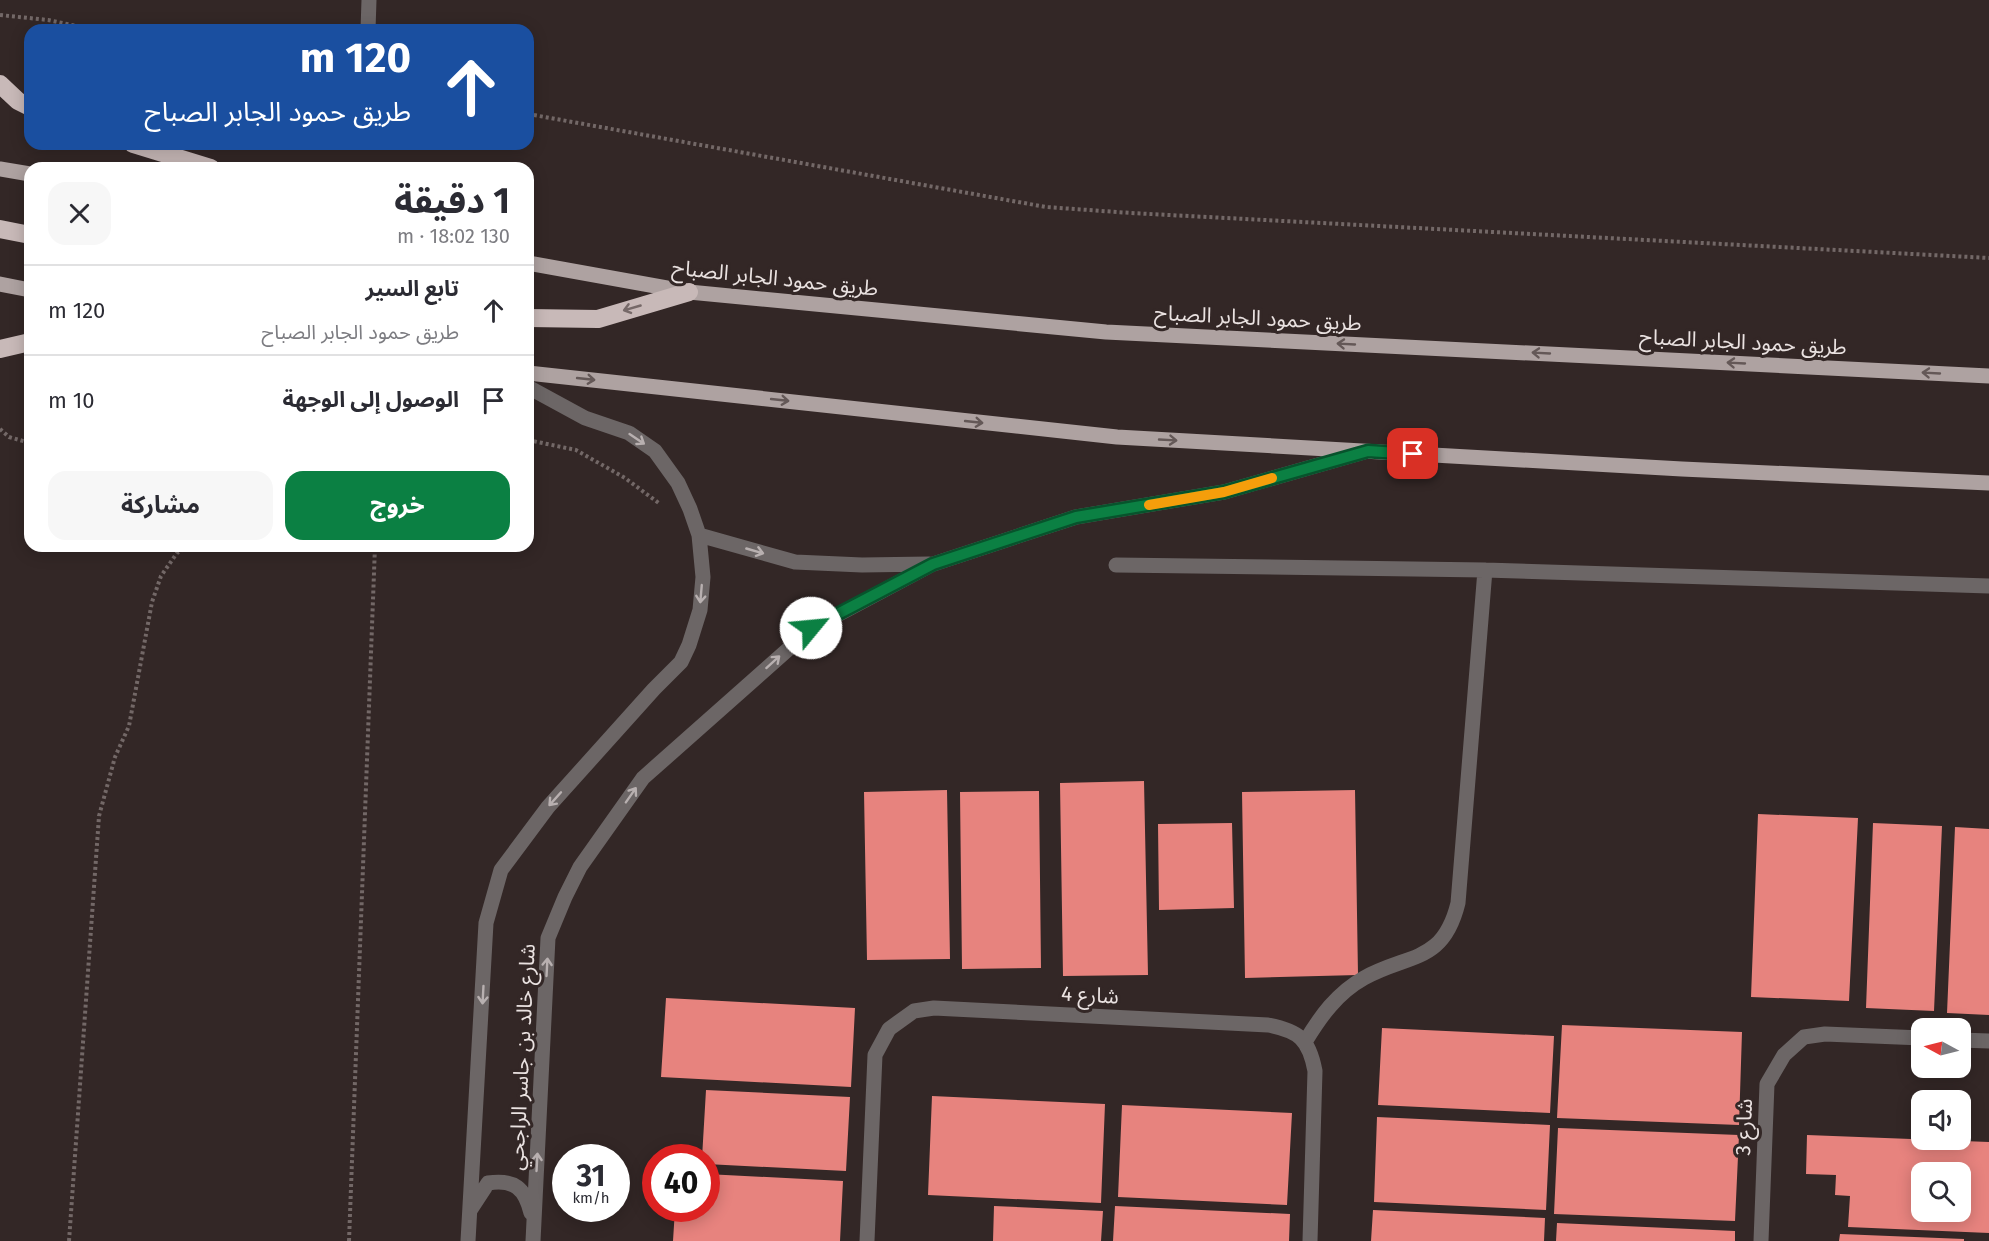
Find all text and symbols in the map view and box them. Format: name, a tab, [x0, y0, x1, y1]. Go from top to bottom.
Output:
text: 120 m	[300, 33, 411, 83]
icon: ahead	[432, 48, 510, 126]
text: طريق حمود الجابر الصباح	[144, 96, 411, 128]
text: 1 دقيقة	[394, 179, 510, 223]
button: close	[48, 182, 111, 245]
text: 130 m · 18:02	[397, 224, 510, 248]
street label: طريق حمود الجابر الصباح	[670, 254, 879, 304]
text: تابع السير	[366, 275, 459, 302]
icon: ahead	[477, 294, 510, 327]
text: 120 m	[48, 297, 105, 324]
street label: طريق حمود الجابر الصباح	[1154, 300, 1362, 338]
one-way arrow	[623, 303, 642, 314]
text: طريق حمود الجابر الصباح	[262, 320, 459, 344]
street label: طريق حمود الجابر الصباح	[1639, 324, 1847, 362]
one-way arrow	[1337, 338, 1357, 349]
one-way arrow	[1532, 348, 1552, 359]
one-way arrow	[1726, 358, 1746, 369]
one-way arrow	[1921, 367, 1941, 378]
one-way arrow	[576, 374, 596, 385]
icon: arrive	[477, 384, 510, 417]
text: الوصول إلى الوجهة	[282, 386, 459, 413]
text: 10 m	[48, 387, 95, 414]
one-way arrow	[770, 395, 789, 406]
one-way arrow	[963, 416, 983, 427]
pin	[1387, 428, 1438, 479]
one-way arrow	[629, 433, 645, 445]
one-way arrow	[1157, 435, 1177, 446]
icon: arrive	[1396, 437, 1429, 470]
button: مشاركة	[48, 471, 273, 540]
button: خروج	[285, 471, 510, 540]
one-way arrow	[745, 546, 764, 557]
one-way arrow	[695, 583, 706, 603]
position arrow	[779, 596, 843, 660]
one-way arrow	[765, 655, 780, 669]
one-way arrow	[625, 787, 637, 803]
one-way arrow	[548, 791, 562, 806]
street label: شارع خالد بن جاسر الراجحي	[503, 943, 544, 1171]
one-way arrow	[542, 957, 553, 977]
street label: شارع 4	[1060, 981, 1119, 1011]
one-way arrow	[477, 984, 488, 1004]
north arrow	[1911, 1018, 1971, 1078]
map controls	[1911, 1018, 1971, 1222]
button: sound	[1911, 1090, 1971, 1150]
street label: شارع 3	[1730, 1098, 1760, 1156]
speed limit sign: 40	[642, 1144, 720, 1222]
one-way arrow	[532, 1152, 543, 1172]
text: 31	[577, 1158, 605, 1194]
button: search	[1911, 1162, 1971, 1222]
text: km/h	[572, 1189, 610, 1207]

